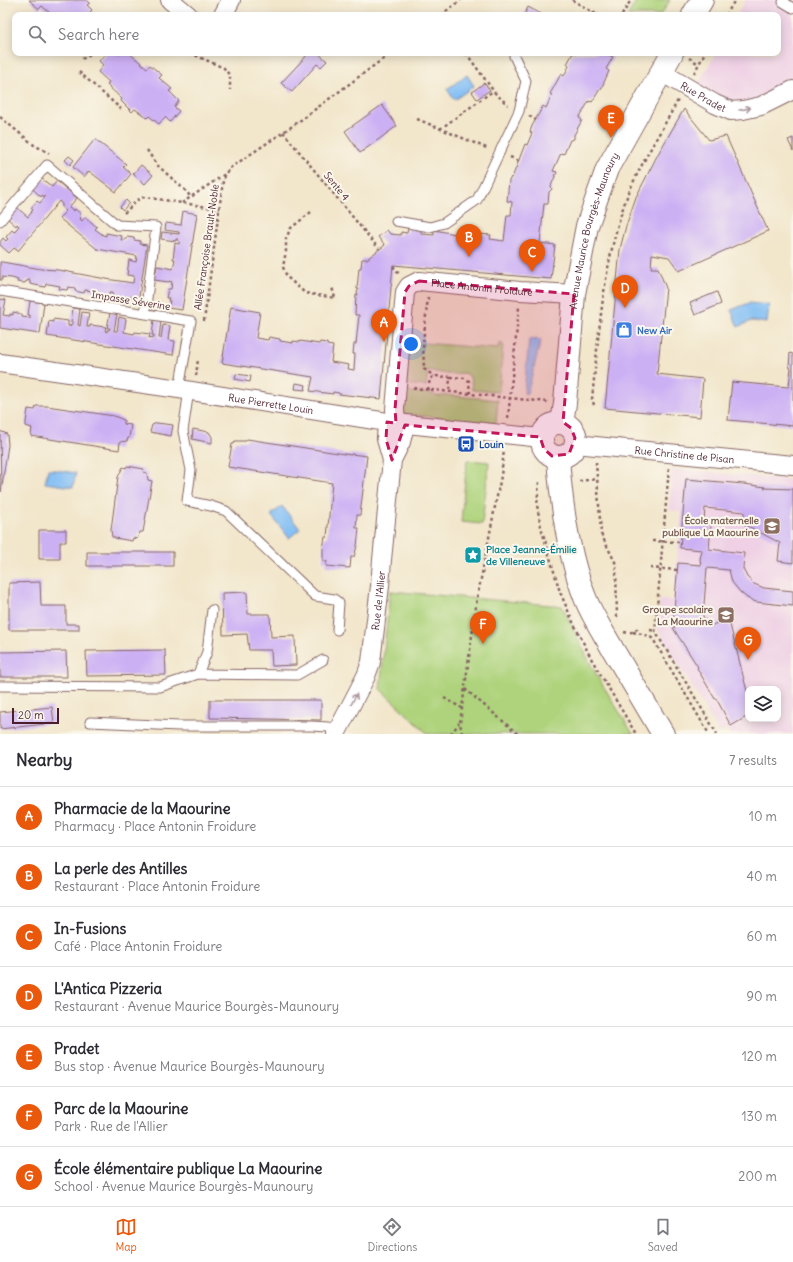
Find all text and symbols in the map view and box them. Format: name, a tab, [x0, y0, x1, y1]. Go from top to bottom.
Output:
search box	[12, 12, 781, 56]
icon: search	[26, 23, 48, 45]
text: Search here	[58, 25, 139, 44]
street label: Rue Pradet	[678, 79, 728, 115]
pin: E	[598, 105, 624, 138]
one-way arrow	[739, 105, 752, 113]
street label: Avenue Maurice Bourgès-Maunoury	[567, 150, 622, 310]
street label: Sente 4	[321, 169, 352, 204]
street label: Allée Françoise Brault-Noble	[191, 183, 222, 311]
pin: B	[456, 224, 482, 257]
pin: C	[519, 239, 545, 272]
pin: D	[612, 275, 638, 308]
street label: Place Antonin Froidure	[430, 276, 533, 299]
street label: Impasse Séverine	[90, 288, 171, 313]
pin: A	[371, 309, 397, 342]
shop icon: New Air	[614, 320, 634, 340]
place label: New Air	[637, 324, 673, 337]
your location	[401, 334, 421, 354]
street label: Rue Pierrette Louin	[227, 391, 315, 417]
bus stop icon: Louin	[456, 434, 476, 454]
place label: Louin	[479, 438, 504, 451]
street label: Rue Christine de Pisan	[634, 444, 735, 466]
place label: École maternelle publique La Maourine	[662, 514, 760, 539]
school or university icon: École maternelle publique La Maourine	[762, 516, 782, 536]
place label: Place Jeanne-Émilie de Villeneuve	[486, 543, 577, 568]
place icon: Place Jeanne-Émilie de Villeneuve	[463, 545, 483, 565]
street label: Rue de l'Allier	[369, 570, 388, 631]
place label: Groupe scolaire La Maourine	[642, 603, 714, 628]
school or university icon: Groupe scolaire La Maourine	[716, 605, 736, 625]
pin: F	[470, 611, 496, 644]
pin: G	[735, 627, 761, 660]
map controls	[745, 686, 781, 722]
button: layers	[745, 686, 781, 722]
one-way arrow	[351, 694, 358, 706]
scale bar	[12, 706, 59, 725]
text: 20 m	[18, 708, 44, 722]
text: Nearby	[16, 749, 72, 771]
text: 7 results	[729, 752, 777, 769]
text: Pharmacie de la Maourine	[54, 799, 231, 818]
text: A	[25, 808, 33, 825]
text: 10 m	[749, 808, 777, 825]
text: Pharmacy · Place Antonin Froidure	[54, 818, 256, 835]
text: La perle des Antilles	[54, 859, 187, 878]
text: B	[25, 868, 33, 885]
text: 40 m	[746, 868, 777, 885]
text: Restaurant · Place Antonin Froidure	[54, 878, 260, 895]
text: In-Fusions	[54, 919, 126, 938]
text: C	[25, 928, 33, 945]
text: 60 m	[746, 928, 777, 945]
text: Café · Place Antonin Froidure	[54, 938, 222, 955]
text: L'Antica Pizzeria	[54, 979, 162, 998]
text: D	[24, 988, 34, 1005]
text: 90 m	[746, 988, 777, 1005]
text: Restaurant · Avenue Maurice Bourgès-Maunoury	[54, 998, 339, 1015]
text: Pradet	[54, 1039, 99, 1058]
text: E	[25, 1048, 33, 1065]
text: 120 m	[742, 1048, 777, 1065]
text: Bus stop · Avenue Maurice Bourgès-Maunoury	[54, 1058, 325, 1075]
text: Parc de la Maourine	[54, 1099, 188, 1118]
text: F	[25, 1108, 33, 1125]
text: 130 m	[741, 1108, 777, 1125]
text: Park · Rue de l'Allier	[54, 1118, 168, 1135]
text: École élémentaire publique La Maourine	[54, 1159, 322, 1178]
text: G	[24, 1168, 34, 1185]
text: 200 m	[738, 1168, 777, 1185]
text: School · Avenue Maurice Bourgès-Maunoury	[54, 1178, 313, 1195]
tab: Map	[115, 1216, 137, 1254]
tab: Directions	[368, 1216, 417, 1254]
tab: Saved	[648, 1216, 678, 1254]

